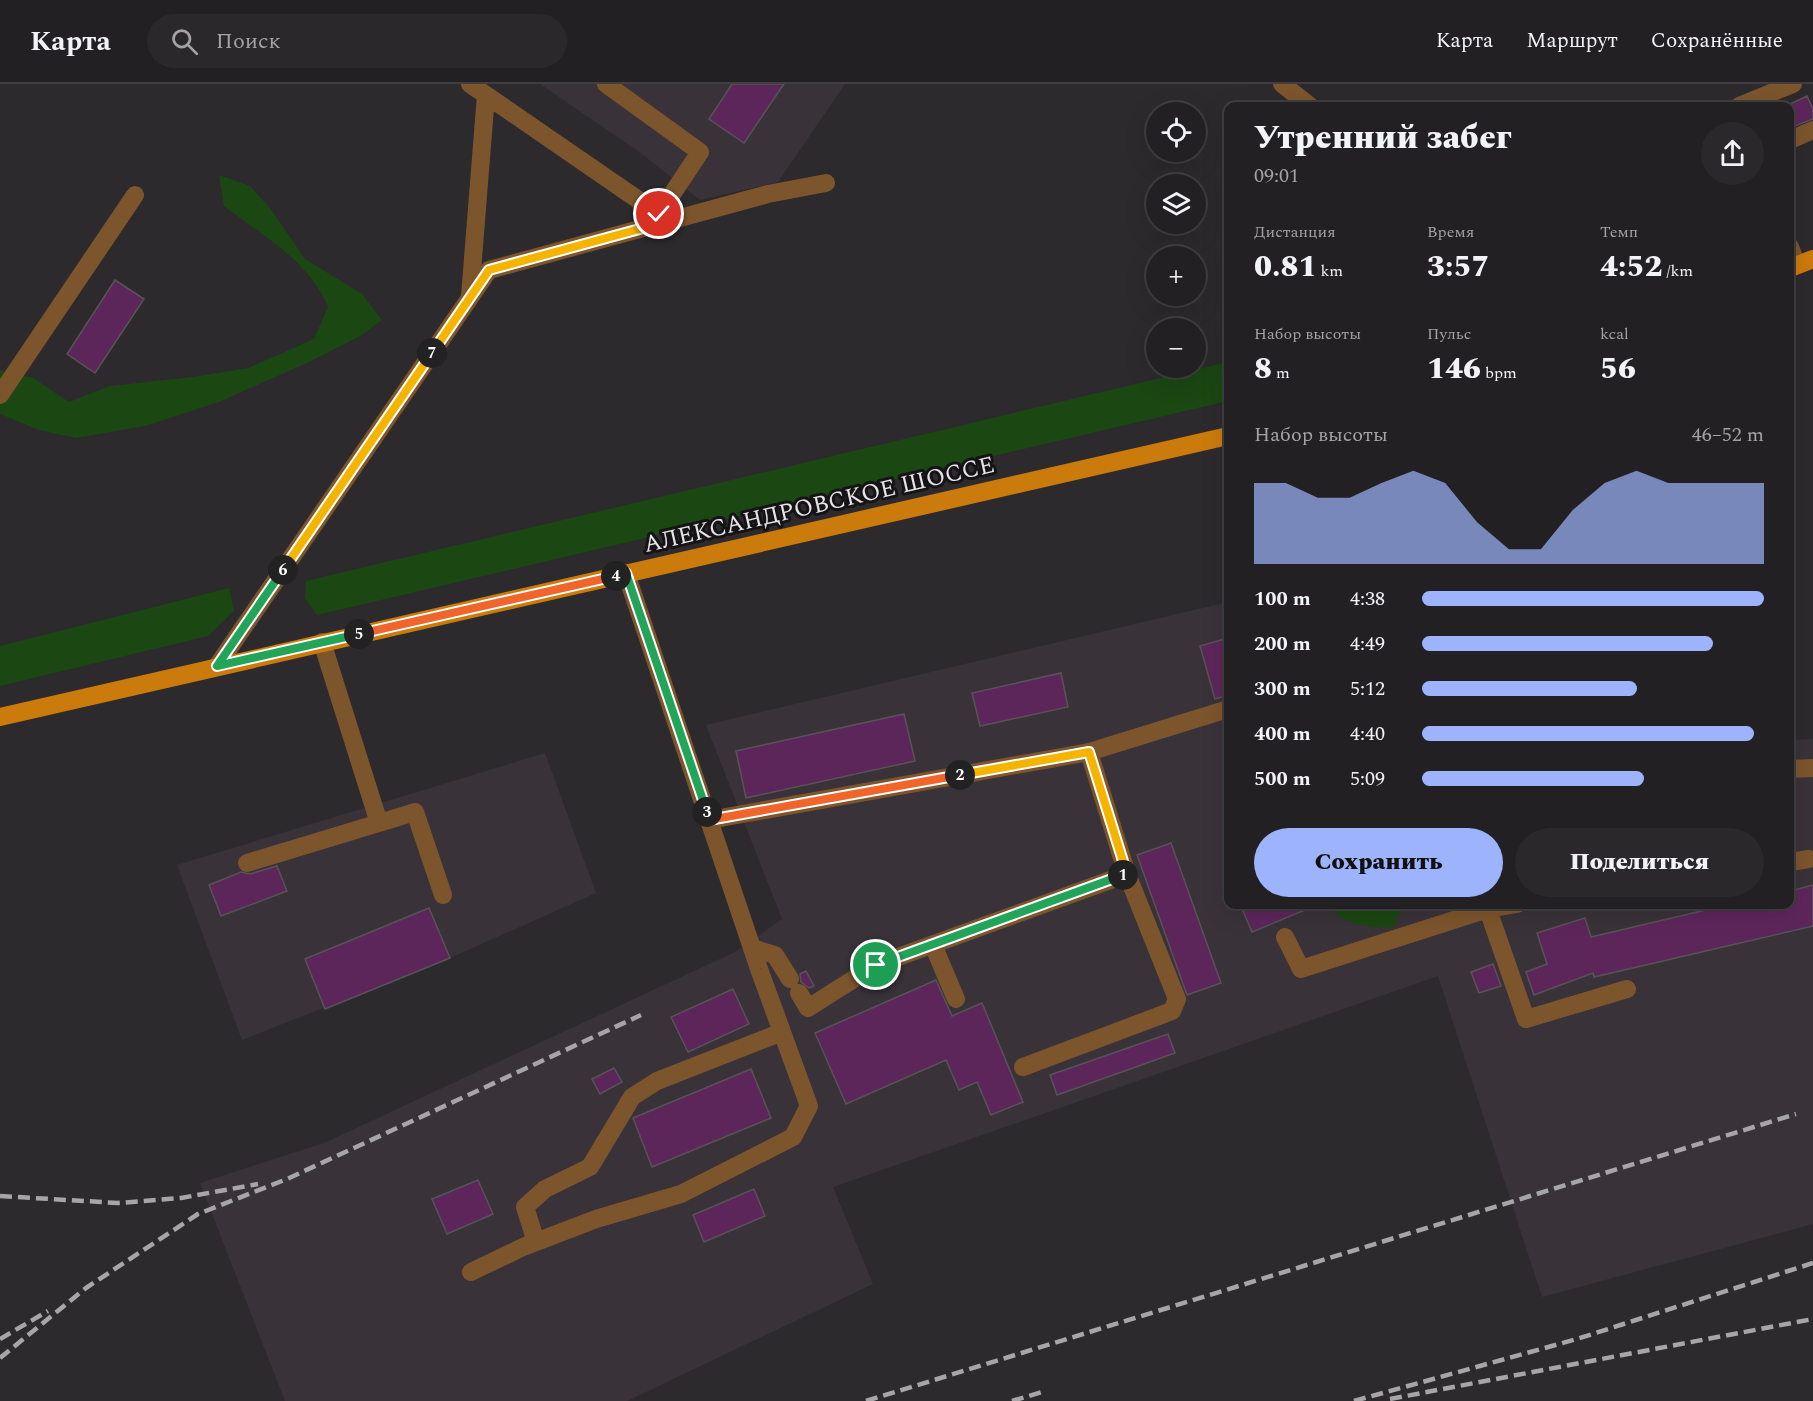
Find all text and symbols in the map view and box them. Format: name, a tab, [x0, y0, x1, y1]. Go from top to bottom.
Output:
search box	[147, 14, 567, 68]
text: Карта	[30, 20, 111, 63]
icon: search	[168, 25, 201, 58]
text: Поиск	[216, 25, 281, 58]
text: Карта	[1436, 25, 1493, 57]
text: Маршрут	[1526, 25, 1618, 57]
text: Сохранённые	[1651, 25, 1783, 57]
map controls	[1146, 102, 1206, 378]
button: locate	[1146, 102, 1206, 162]
text: Утренний забег	[1254, 113, 1511, 163]
button: share	[1701, 122, 1764, 185]
text: 09:01	[1254, 161, 1299, 191]
button: layers	[1146, 174, 1206, 234]
pin	[633, 188, 684, 239]
icon: check	[642, 197, 675, 230]
text: Дистанция	[1254, 220, 1336, 244]
text: Время	[1427, 220, 1474, 244]
text: Темп	[1600, 220, 1638, 244]
text: 0.81	[1254, 244, 1316, 290]
text: 3:57	[1427, 244, 1489, 290]
text: 4:52	[1600, 244, 1662, 290]
button: +	[1146, 246, 1206, 306]
text: km	[1316, 259, 1343, 283]
text: /km	[1662, 259, 1693, 283]
button: −	[1146, 318, 1206, 378]
text: Набор высоты	[1254, 322, 1361, 346]
text: Пульс	[1427, 322, 1471, 346]
text: kcal	[1600, 322, 1629, 346]
pin: 7	[417, 338, 447, 368]
text: 7	[428, 341, 436, 365]
text: 8	[1254, 346, 1272, 392]
text: 146	[1427, 346, 1481, 392]
text: 56	[1600, 346, 1636, 392]
text: m	[1272, 361, 1290, 385]
text: bpm	[1481, 361, 1517, 385]
text: Набор высоты	[1254, 420, 1388, 450]
text: 46–52 m	[1692, 420, 1764, 450]
street label: АЛЕКСАНДРОВСКОЕ ШОССЕ	[640, 447, 998, 563]
pin: 6	[268, 555, 298, 585]
text: 6	[279, 558, 287, 582]
pin: 4	[601, 561, 631, 591]
text: 4	[612, 564, 620, 588]
text: 100 m	[1254, 584, 1311, 614]
text: 4:38	[1350, 584, 1385, 614]
pin: 5	[344, 619, 374, 649]
text: 5	[355, 622, 363, 646]
text: 200 m	[1254, 629, 1311, 659]
text: 4:49	[1350, 629, 1385, 659]
text: 300 m	[1254, 674, 1311, 704]
text: 5:12	[1350, 674, 1385, 704]
text: 400 m	[1254, 719, 1311, 749]
text: 4:40	[1350, 719, 1385, 749]
pin: 2	[945, 760, 975, 790]
text: 2	[956, 763, 964, 787]
text: 500 m	[1254, 764, 1311, 794]
text: 5:09	[1350, 764, 1385, 794]
pin: 3	[692, 797, 722, 827]
text: 3	[703, 800, 711, 824]
button: Сохранить	[1254, 828, 1503, 897]
button: Поделиться	[1515, 828, 1764, 897]
pin: 1	[1108, 860, 1138, 890]
text: 1	[1119, 863, 1127, 887]
pin	[850, 939, 901, 990]
icon: arrive	[859, 948, 892, 981]

